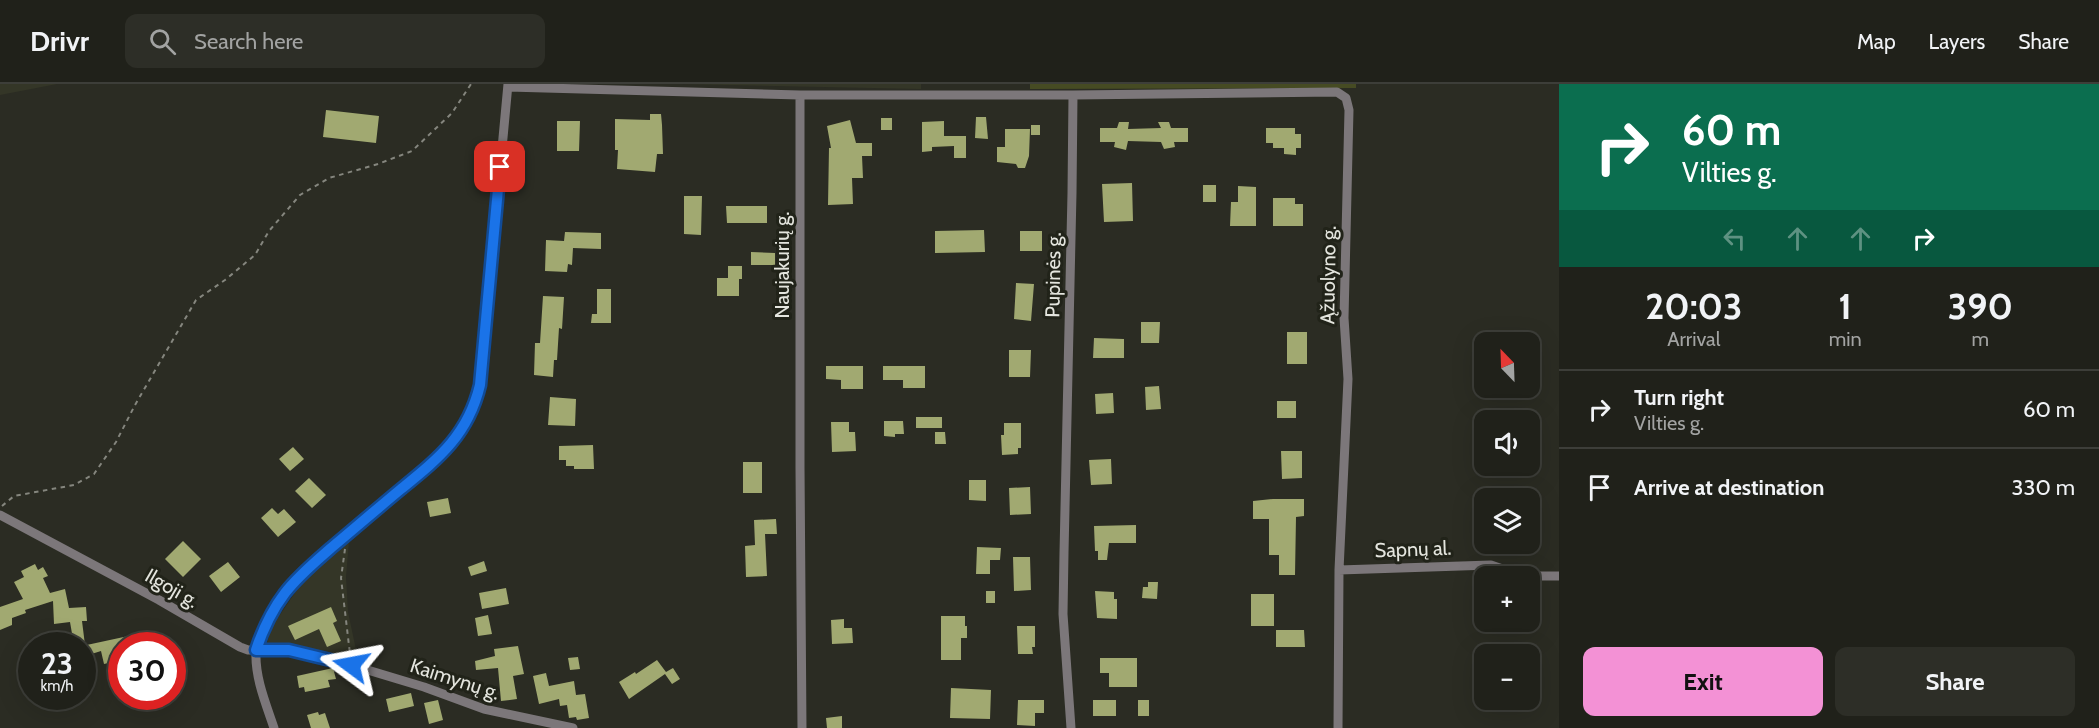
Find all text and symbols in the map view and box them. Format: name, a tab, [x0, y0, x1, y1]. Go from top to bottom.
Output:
search box	[125, 14, 545, 68]
text: Drivr	[30, 24, 89, 58]
icon: search	[146, 25, 179, 58]
text: Search here	[194, 28, 303, 55]
text: Map	[1857, 29, 1896, 54]
text: Layers	[1929, 29, 1985, 54]
text: Share	[2018, 29, 2069, 54]
text: 60 m	[1682, 104, 1781, 156]
icon: right	[1583, 108, 1661, 186]
pin	[474, 141, 525, 192]
icon: arrive	[483, 150, 516, 183]
text: Vilties g.	[1682, 156, 1777, 189]
street label: Naujakurių g.	[770, 212, 794, 318]
icon: left	[1718, 222, 1751, 255]
icon: ahead	[1781, 222, 1814, 255]
icon: ahead	[1844, 222, 1877, 255]
icon: right	[1907, 222, 1940, 255]
street label: Ąžuolyno g.	[1315, 225, 1341, 325]
street label: Pupinės g.	[1040, 232, 1066, 318]
text: 20:03	[1645, 284, 1742, 328]
text: 1	[1838, 284, 1852, 328]
text: 390	[1948, 284, 2013, 328]
text: Arrival	[1667, 327, 1720, 351]
text: min	[1829, 327, 1862, 351]
text: m	[1972, 327, 1989, 351]
north arrow	[1474, 332, 1540, 398]
map controls	[1474, 332, 1540, 710]
text: Turn right	[1634, 384, 1724, 411]
icon: right	[1583, 393, 1616, 426]
text: 60 m	[2023, 396, 2075, 423]
button: sound	[1474, 410, 1540, 476]
text: Vilties g.	[1634, 411, 1704, 435]
icon: arrive	[1583, 471, 1616, 504]
text: Arrive at destination	[1634, 474, 1824, 501]
text: 330 m	[2012, 474, 2075, 501]
button: layers	[1474, 488, 1540, 554]
street label: Sapnų al.	[1374, 536, 1452, 562]
street label: Ilgoji g.	[141, 563, 203, 613]
button: +	[1474, 566, 1540, 632]
speed limit sign: 30	[108, 632, 186, 710]
position arrow	[319, 633, 383, 697]
button: −	[1474, 644, 1540, 710]
text: 23	[41, 645, 73, 682]
button: Exit	[1583, 647, 1823, 716]
button: Share	[1835, 647, 2075, 716]
street label: Kaimynų g.	[407, 653, 503, 705]
text: km/h	[41, 677, 73, 695]

